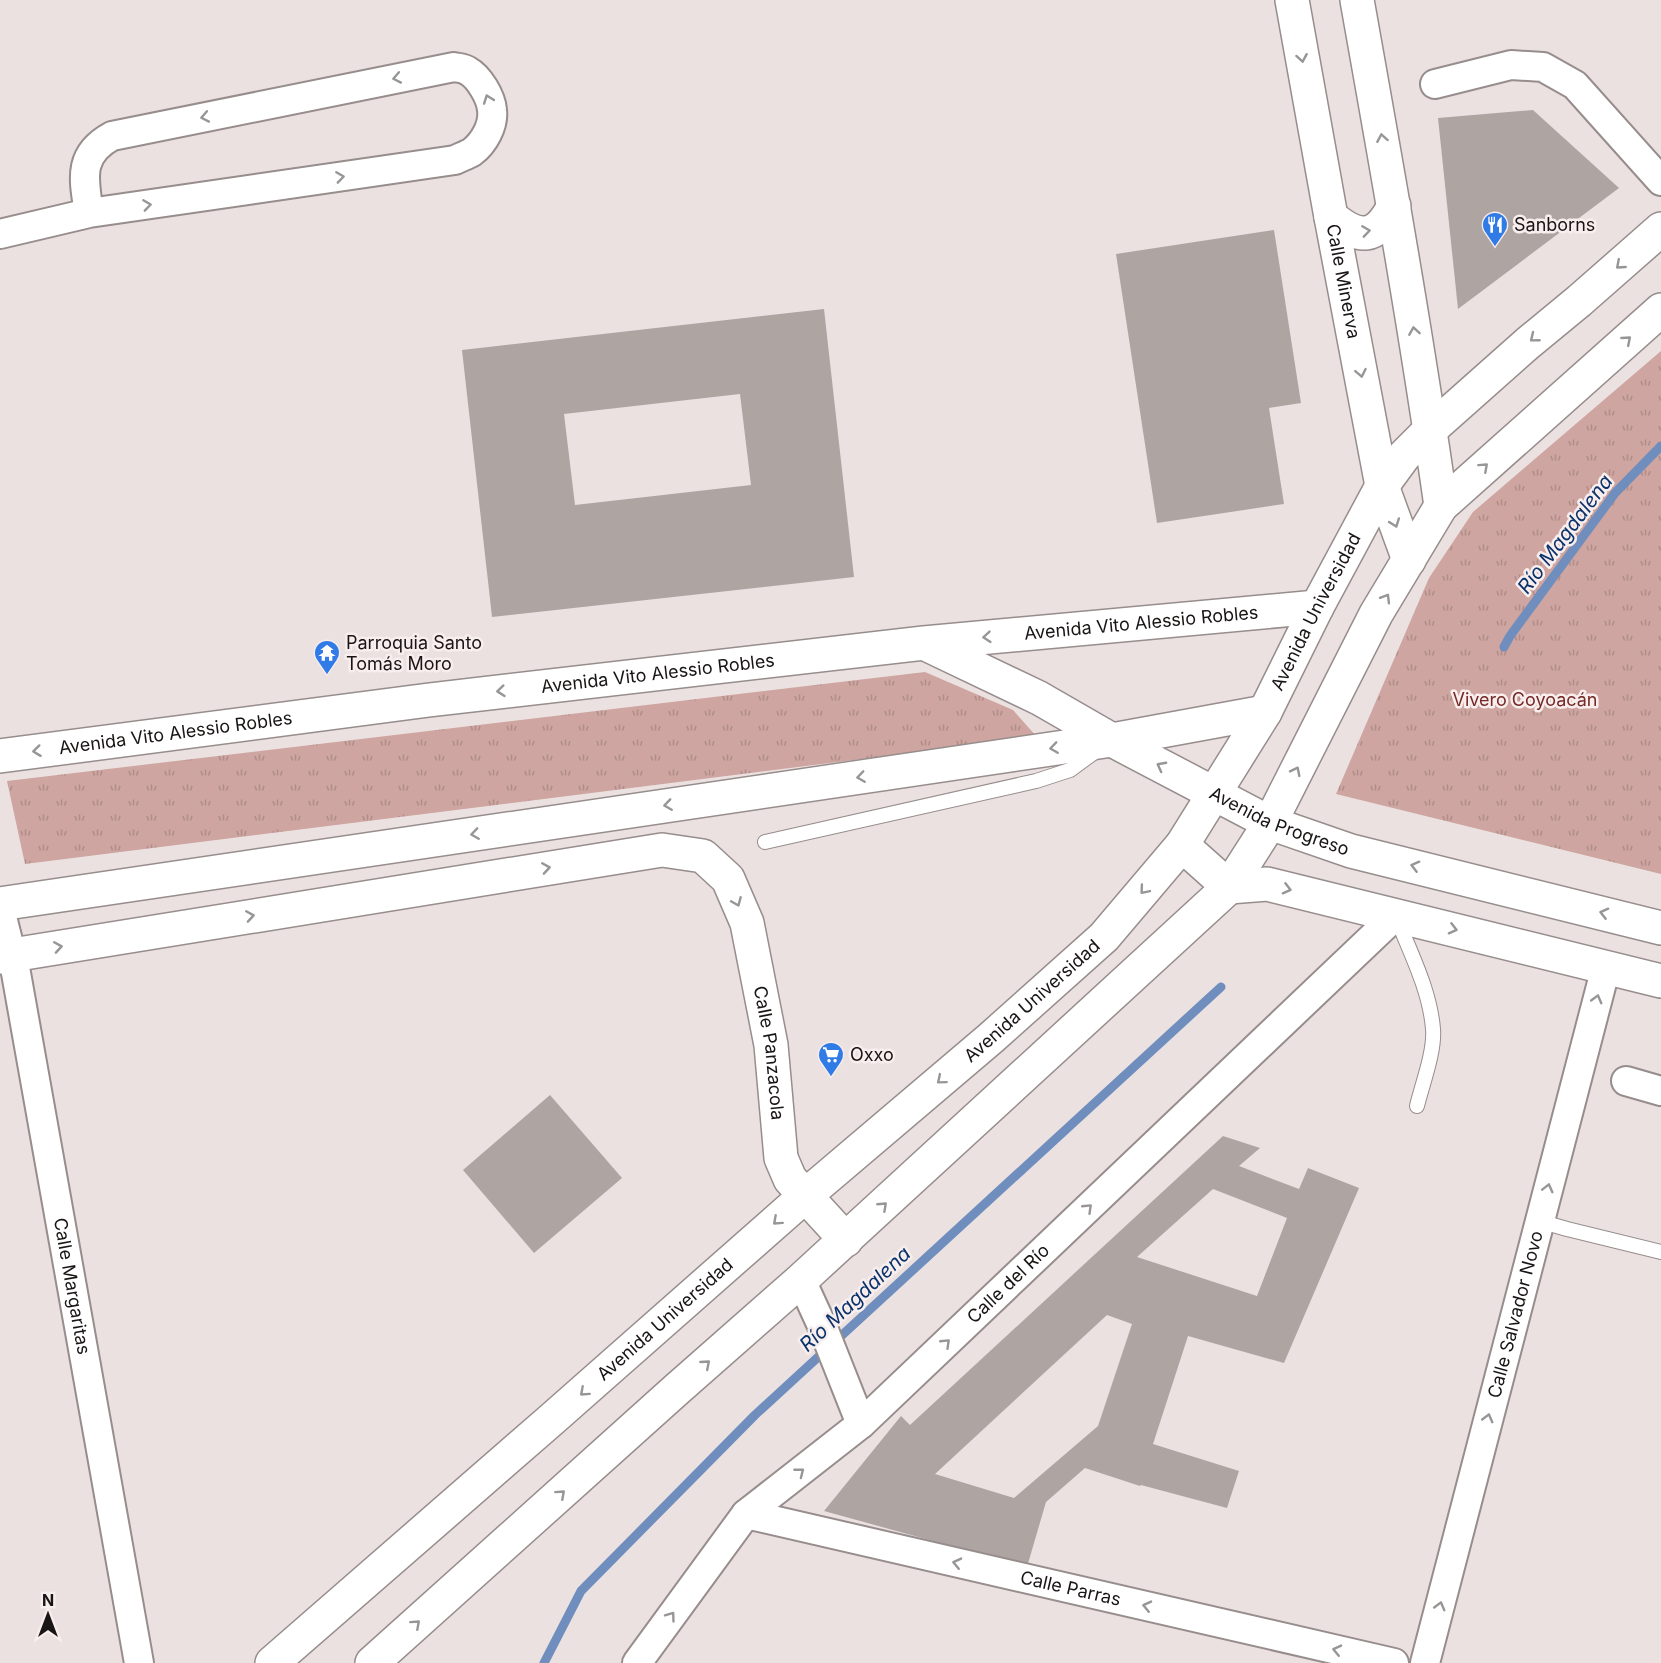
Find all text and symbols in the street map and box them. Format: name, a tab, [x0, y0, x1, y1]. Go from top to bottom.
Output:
one-way arrow	[1295, 52, 1308, 62]
one-way arrow	[392, 71, 402, 84]
one-way arrow	[483, 94, 496, 104]
one-way arrow	[201, 110, 211, 123]
one-way arrow	[1376, 134, 1389, 144]
one-way arrow	[336, 171, 345, 183]
one-way arrow	[143, 199, 152, 211]
restaurant icon: Sanborns	[1480, 210, 1510, 248]
place label: Sanborns	[1514, 214, 1595, 235]
street label: Calle Minerva	[1323, 222, 1365, 340]
one-way arrow	[1361, 225, 1371, 237]
one-way arrow	[1616, 258, 1627, 269]
one-way arrow	[1409, 326, 1421, 335]
one-way arrow	[1530, 331, 1541, 342]
one-way arrow	[1620, 336, 1631, 347]
one-way arrow	[1354, 368, 1367, 378]
one-way arrow	[1478, 463, 1488, 474]
water label: Río Magdalena	[1512, 470, 1618, 598]
one-way arrow	[1388, 517, 1401, 528]
street label: Avenida Universidad	[1266, 529, 1365, 694]
one-way arrow	[1378, 594, 1390, 604]
street label: Avenida Vito Alessio Robles	[1023, 601, 1259, 644]
one-way arrow	[983, 630, 992, 643]
place label: Parroquia Santo Tomás Moro	[346, 632, 482, 674]
temple icon: Parroquia Santo Tomás Moro	[312, 638, 342, 676]
street label: Avenida Vito Alessio Robles	[540, 649, 776, 697]
one-way arrow	[497, 685, 506, 697]
park label: Vivero Coyoacán	[1452, 689, 1598, 710]
street label: Avenida Vito Alessio Robles	[58, 707, 293, 758]
one-way arrow	[1049, 742, 1058, 754]
one-way arrow	[32, 744, 42, 757]
one-way arrow	[1157, 762, 1168, 773]
one-way arrow	[1289, 767, 1300, 778]
one-way arrow	[856, 770, 866, 782]
street label: Avenida Progreso	[1206, 782, 1352, 860]
one-way arrow	[663, 799, 673, 811]
one-way arrow	[471, 827, 480, 839]
one-way arrow	[1410, 861, 1420, 874]
one-way arrow	[542, 863, 551, 875]
one-way arrow	[1282, 882, 1292, 895]
one-way arrow	[1140, 883, 1151, 894]
one-way arrow	[730, 896, 742, 907]
one-way arrow	[1599, 908, 1609, 921]
one-way arrow	[245, 910, 255, 923]
one-way arrow	[1448, 921, 1458, 934]
street label: Avenida Universidad	[960, 935, 1104, 1066]
one-way arrow	[53, 942, 62, 954]
street label: Calle Panzacola	[750, 984, 789, 1121]
one-way arrow	[1590, 995, 1602, 1005]
supermarket icon: Oxxo	[816, 1040, 846, 1078]
place label: Oxxo	[850, 1044, 894, 1065]
one-way arrow	[937, 1073, 948, 1084]
one-way arrow	[1540, 1183, 1553, 1193]
one-way arrow	[876, 1202, 887, 1213]
one-way arrow	[1080, 1205, 1091, 1216]
one-way arrow	[773, 1214, 784, 1225]
street label: Calle Margaritas	[50, 1216, 95, 1356]
street label: Calle Salvador Novo	[1483, 1229, 1547, 1400]
street label: Calle del Río	[963, 1240, 1053, 1327]
water label: Río Magdalena	[795, 1241, 915, 1357]
street label: Avenida Universidad	[592, 1254, 737, 1385]
one-way arrow	[940, 1339, 950, 1350]
one-way arrow	[699, 1360, 710, 1371]
one-way arrow	[580, 1385, 590, 1396]
one-way arrow	[1481, 1413, 1494, 1423]
one-way arrow	[794, 1468, 805, 1479]
one-way arrow	[554, 1490, 565, 1501]
one-way arrow	[952, 1557, 962, 1570]
street label: Calle Parras	[1018, 1566, 1123, 1610]
north arrow	[18, 1585, 78, 1645]
text: N	[42, 1590, 54, 1610]
one-way arrow	[1142, 1601, 1152, 1614]
one-way arrow	[1432, 1602, 1445, 1612]
one-way arrow	[664, 1611, 675, 1622]
one-way arrow	[409, 1620, 419, 1631]
one-way arrow	[1332, 1644, 1342, 1657]

